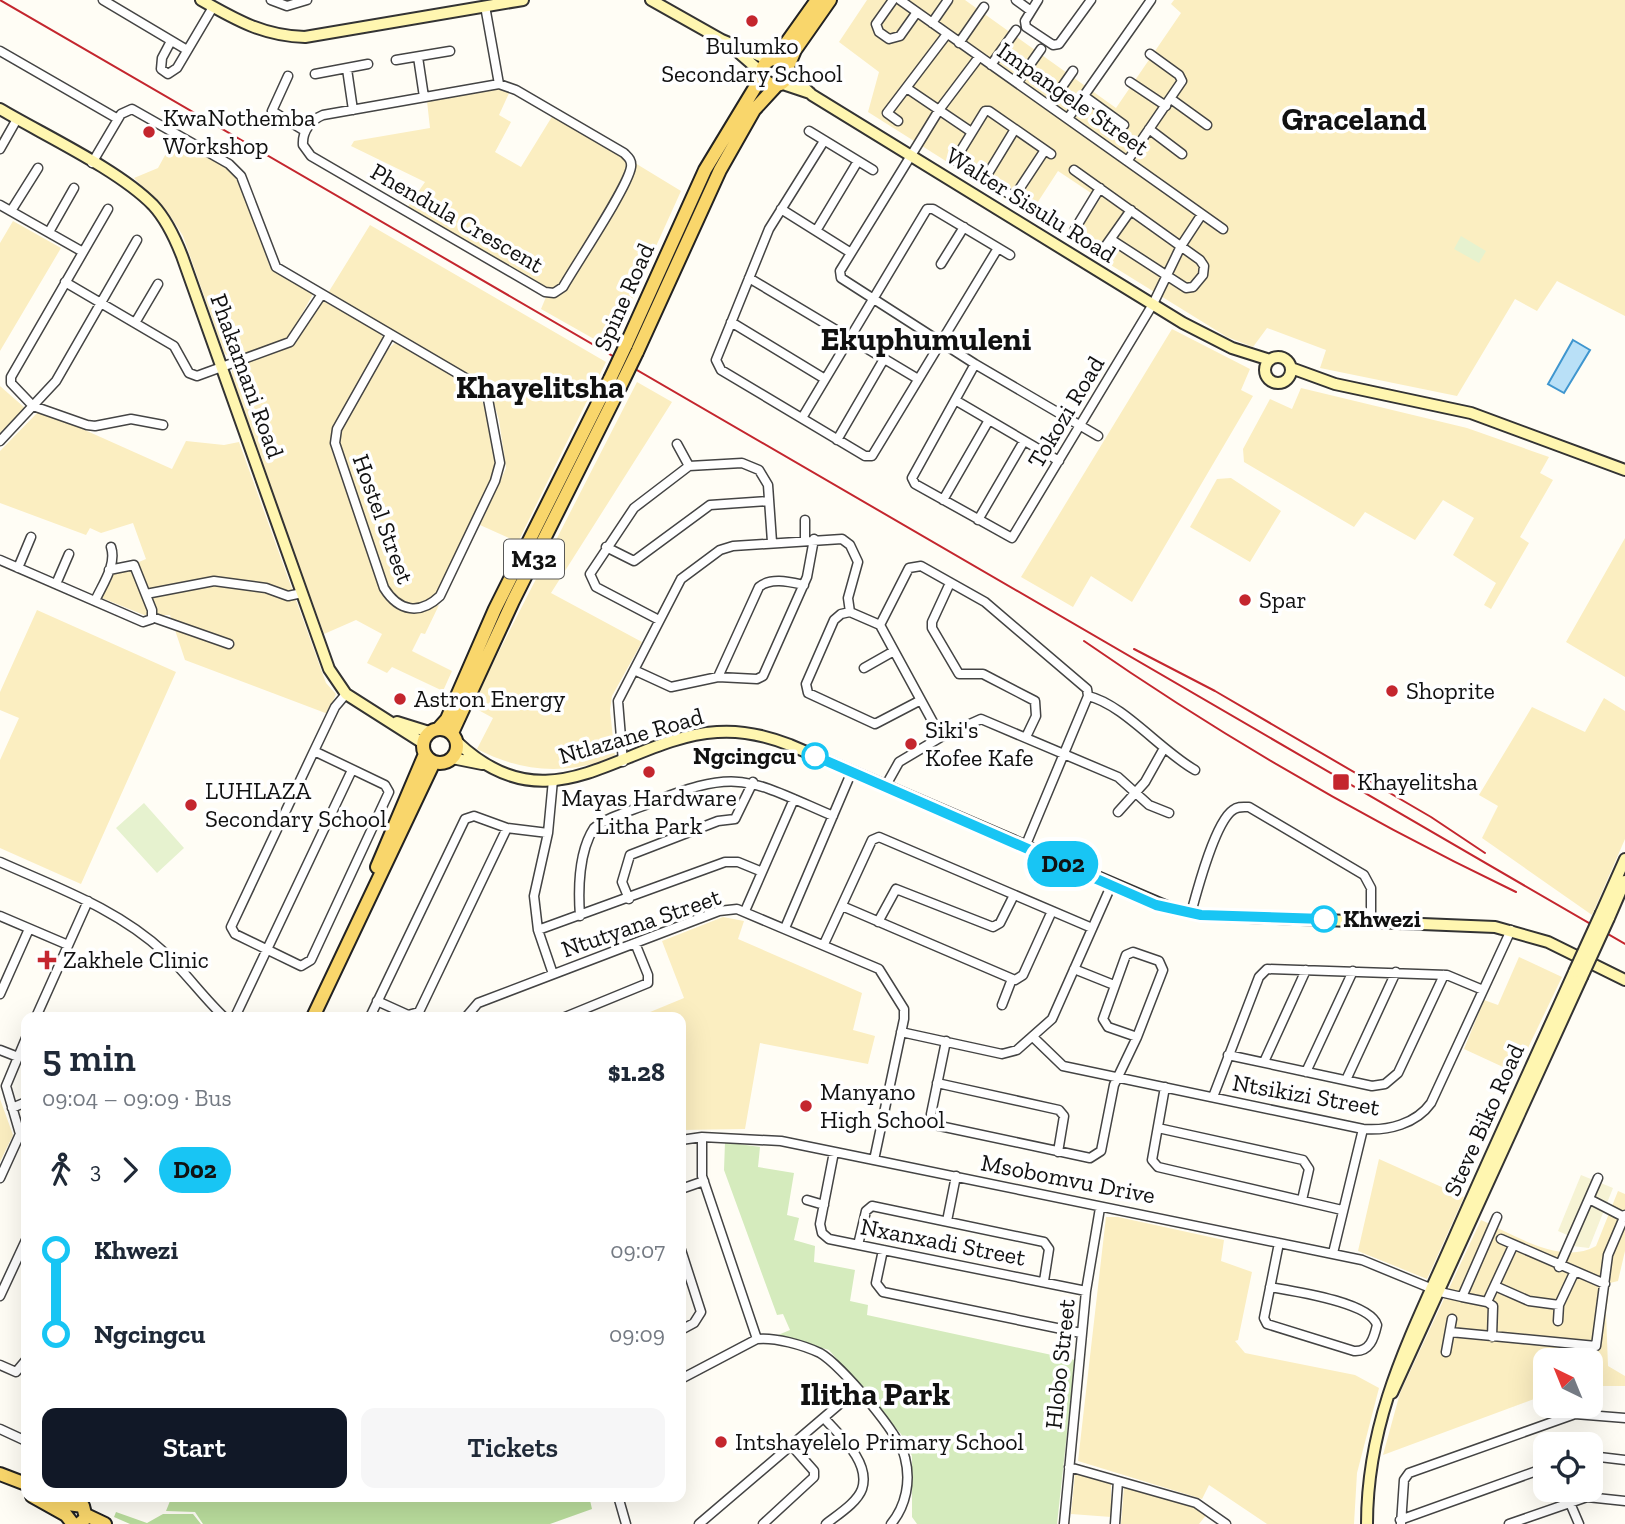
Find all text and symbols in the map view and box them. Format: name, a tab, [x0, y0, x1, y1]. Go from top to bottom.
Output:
marker: Bulumko Secondary School	[744, 13, 760, 29]
place label: Bulumko Secondary School	[661, 31, 843, 88]
street label: Impangele Street	[992, 36, 1154, 162]
district label: Graceland	[1281, 100, 1427, 138]
place label: KwaNothemba Workshop	[163, 103, 316, 160]
marker: KwaNothemba Workshop	[141, 124, 157, 140]
street label: Walter Sisulu Road	[941, 141, 1122, 269]
street label: Phendula Crescent	[366, 156, 549, 279]
street label: Spine Road	[587, 238, 660, 355]
street label: Phakamani Road	[204, 290, 291, 462]
district label: Ekuphumuleni	[821, 320, 1031, 358]
street label: Tokozi Road	[1021, 351, 1110, 473]
district label: Khayelitsha	[456, 368, 624, 406]
street label: Hostel Street	[347, 450, 420, 588]
road number: M32	[504, 540, 564, 579]
place label: Spar	[1259, 585, 1307, 614]
marker: Spar	[1237, 592, 1253, 608]
place label: Shoprite	[1406, 676, 1495, 705]
marker: Shoprite	[1384, 683, 1400, 699]
place label: Astron Energy	[414, 684, 566, 713]
marker: Astron Energy	[392, 691, 408, 707]
street label: Ntlazane Road	[555, 701, 706, 770]
place label: Siki's Kofee Kafe	[925, 715, 1034, 772]
marker: Siki's Kofee Kafe	[903, 736, 919, 752]
place label: Ngcingcu	[693, 741, 796, 770]
marker: Ngcingcu	[802, 743, 828, 769]
marker: Mayas Hardware Litha Park	[641, 764, 657, 780]
place label: Khayelitsha	[1357, 767, 1478, 796]
marker: Khayelitsha	[1331, 772, 1351, 792]
place label: LUHLAZA Secondary School	[205, 776, 387, 833]
place label: Mayas Hardware Litha Park	[561, 783, 737, 840]
marker: LUHLAZA Secondary School	[183, 797, 199, 813]
line badge: D02	[1023, 841, 1103, 887]
text: D02	[1041, 849, 1085, 878]
street label: Ntutyana Street	[557, 882, 724, 963]
place label: Khwezi	[1343, 904, 1421, 933]
marker: Khwezi	[1311, 906, 1337, 932]
place label: Zakhele Clinic	[63, 945, 209, 974]
marker: Zakhele Clinic	[37, 950, 57, 970]
text: 5 min	[42, 1035, 136, 1081]
street label: Steve Biko Road	[1437, 1039, 1530, 1200]
text: $1.28	[608, 1056, 665, 1088]
street label: Ntsikizi Street	[1230, 1067, 1382, 1122]
place label: Manyano High School	[820, 1077, 945, 1134]
text: 09:04 – 09:09 · Bus	[42, 1084, 231, 1112]
marker: Manyano High School	[798, 1098, 814, 1114]
street label: Msobomvu Drive	[979, 1147, 1158, 1210]
icon: walk	[42, 1151, 80, 1189]
icon: forward	[111, 1151, 149, 1189]
text: D02	[173, 1155, 217, 1184]
text: 3	[90, 1156, 101, 1184]
street label: Nxanxadi Street	[858, 1211, 1028, 1272]
text: Khwezi	[94, 1234, 178, 1266]
text: 09:07	[610, 1236, 665, 1264]
street label: Hlobo Street	[1038, 1297, 1081, 1430]
text: Ngcingcu	[94, 1318, 206, 1350]
text: 09:09	[609, 1320, 665, 1348]
north arrow	[1533, 1348, 1603, 1418]
map controls	[1533, 1348, 1603, 1502]
district label: Ilitha Park	[800, 1375, 950, 1413]
button: Start	[42, 1408, 347, 1488]
button: Tickets	[361, 1408, 665, 1488]
place label: Intshayelelo Primary School	[735, 1427, 1024, 1456]
button: locate	[1533, 1432, 1603, 1502]
marker: Intshayelelo Primary School	[713, 1434, 729, 1450]

